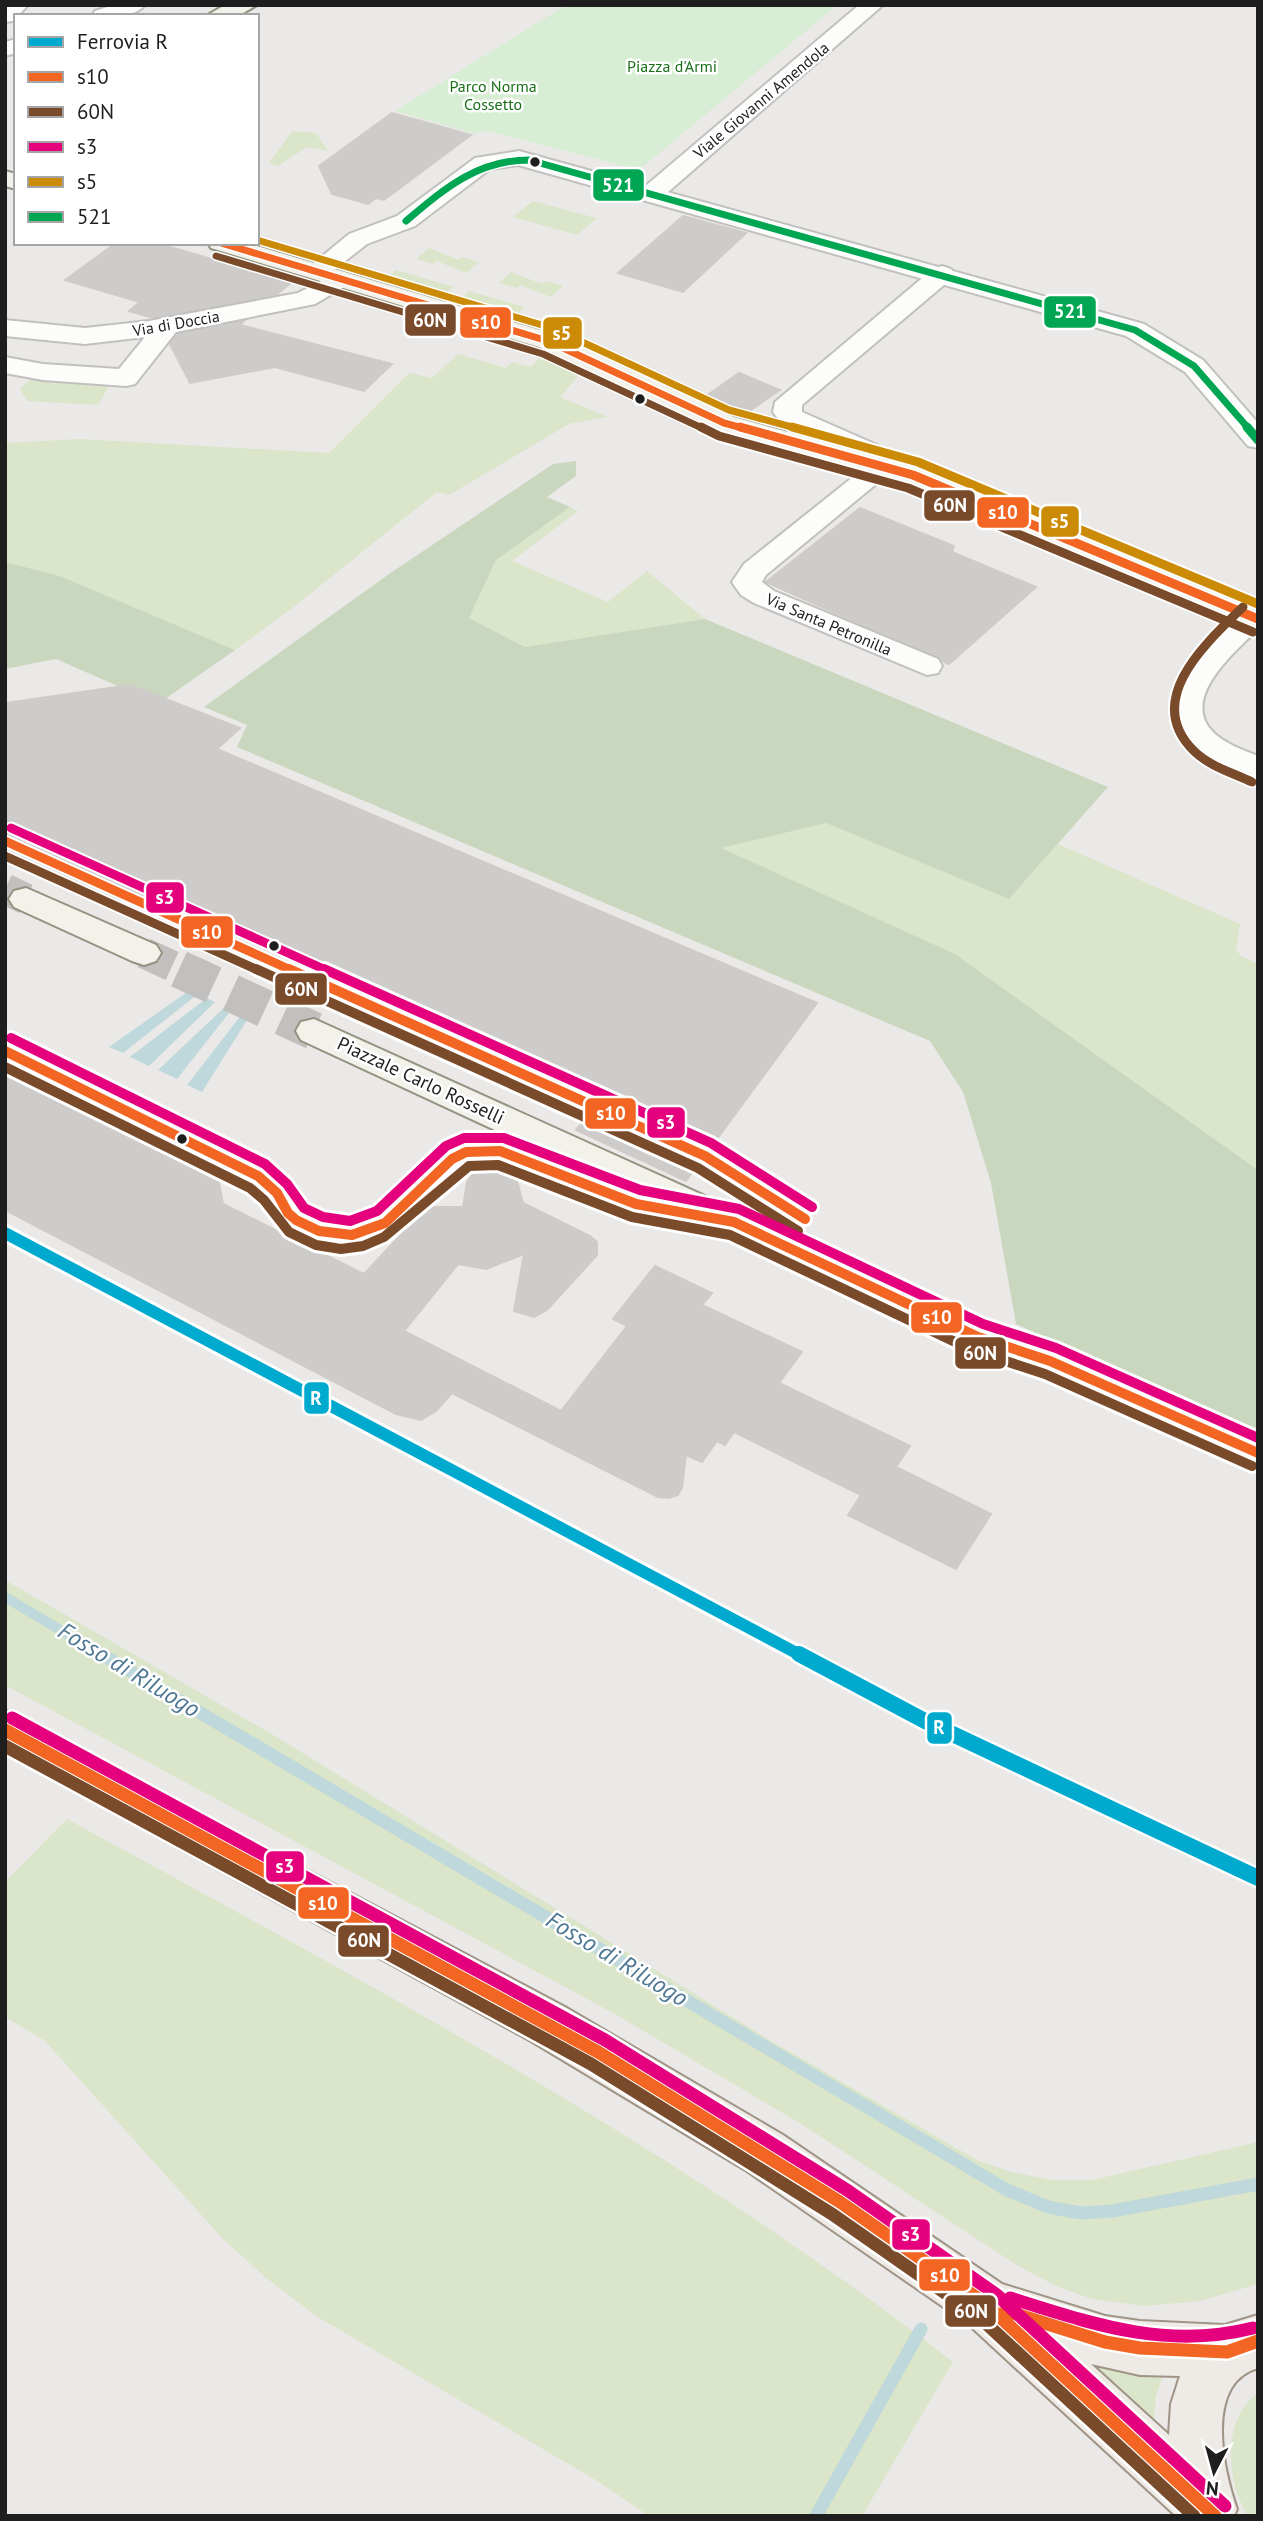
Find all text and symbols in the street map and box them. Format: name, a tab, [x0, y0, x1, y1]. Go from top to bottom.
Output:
legend	[14, 14, 259, 245]
text: Ferrovia R	[77, 28, 168, 55]
street label: Viale Giovanni Amendola	[688, 37, 833, 163]
park label: Piazza d'Armi	[627, 56, 717, 76]
text: s10	[77, 63, 109, 90]
park label: Parco Norma Cossetto	[449, 76, 537, 114]
text: 60N	[77, 98, 114, 125]
text: s3	[77, 133, 97, 160]
unlabelled marker	[528, 155, 542, 169]
text: s5	[77, 168, 97, 195]
line badge: 521	[592, 168, 645, 202]
text: 521	[602, 173, 634, 197]
text: 521	[77, 203, 111, 230]
line badge: 521	[1043, 295, 1097, 329]
text: 521	[1054, 299, 1086, 323]
line badge: 60N	[404, 303, 457, 337]
street label: Via di Doccia	[130, 306, 221, 341]
line badge: s10	[459, 306, 512, 339]
text: 60N	[413, 308, 447, 332]
text: s10	[471, 310, 501, 334]
line badge: s5	[542, 316, 583, 350]
text: s5	[553, 321, 571, 345]
unlabelled marker	[633, 392, 647, 406]
line badge: 60N	[923, 489, 976, 522]
text: 60N	[933, 493, 967, 517]
line badge: s10	[976, 496, 1030, 529]
text: s10	[988, 500, 1018, 524]
line badge: s5	[1040, 505, 1080, 538]
text: s5	[1051, 509, 1069, 533]
street label: Via Santa Petronilla	[762, 588, 895, 660]
line badge: s3	[145, 881, 185, 914]
text: s3	[156, 885, 174, 909]
line badge: s10	[180, 915, 234, 949]
text: s10	[192, 920, 222, 944]
unlabelled marker	[267, 939, 281, 953]
line badge: 60N	[274, 972, 328, 1006]
text: 60N	[284, 977, 318, 1001]
street label: Piazzale Carlo Rosselli	[334, 1031, 508, 1129]
line badge: s10	[584, 1097, 637, 1130]
text: s10	[596, 1101, 626, 1125]
line badge: s3	[646, 1106, 686, 1139]
text: s3	[657, 1110, 675, 1134]
unlabelled marker	[175, 1132, 189, 1146]
line badge: s10	[910, 1301, 963, 1334]
text: s10	[922, 1305, 952, 1329]
line badge: 60N	[954, 1336, 1007, 1370]
text: 60N	[963, 1341, 997, 1365]
line badge: R	[303, 1381, 330, 1415]
text: R	[310, 1386, 322, 1410]
water label: Fosso di Riluogo	[53, 1615, 206, 1724]
line badge: R	[926, 1711, 953, 1745]
text: R	[933, 1715, 945, 1739]
line badge: s3	[265, 1850, 305, 1883]
text: s3	[276, 1854, 294, 1878]
line badge: s10	[297, 1886, 350, 1920]
text: s10	[308, 1891, 338, 1915]
water label: Fosso di Riluogo	[541, 1904, 694, 2013]
line badge: 60N	[337, 1924, 390, 1958]
text: 60N	[347, 1928, 381, 1952]
line badge: s3	[891, 2218, 931, 2251]
text: s3	[902, 2222, 920, 2246]
line badge: s10	[918, 2258, 971, 2292]
text: s10	[930, 2263, 960, 2287]
line badge: 60N	[944, 2294, 997, 2328]
text: 60N	[954, 2299, 988, 2323]
north arrow	[1179, 2437, 1249, 2507]
text: N	[1205, 2476, 1220, 2501]

